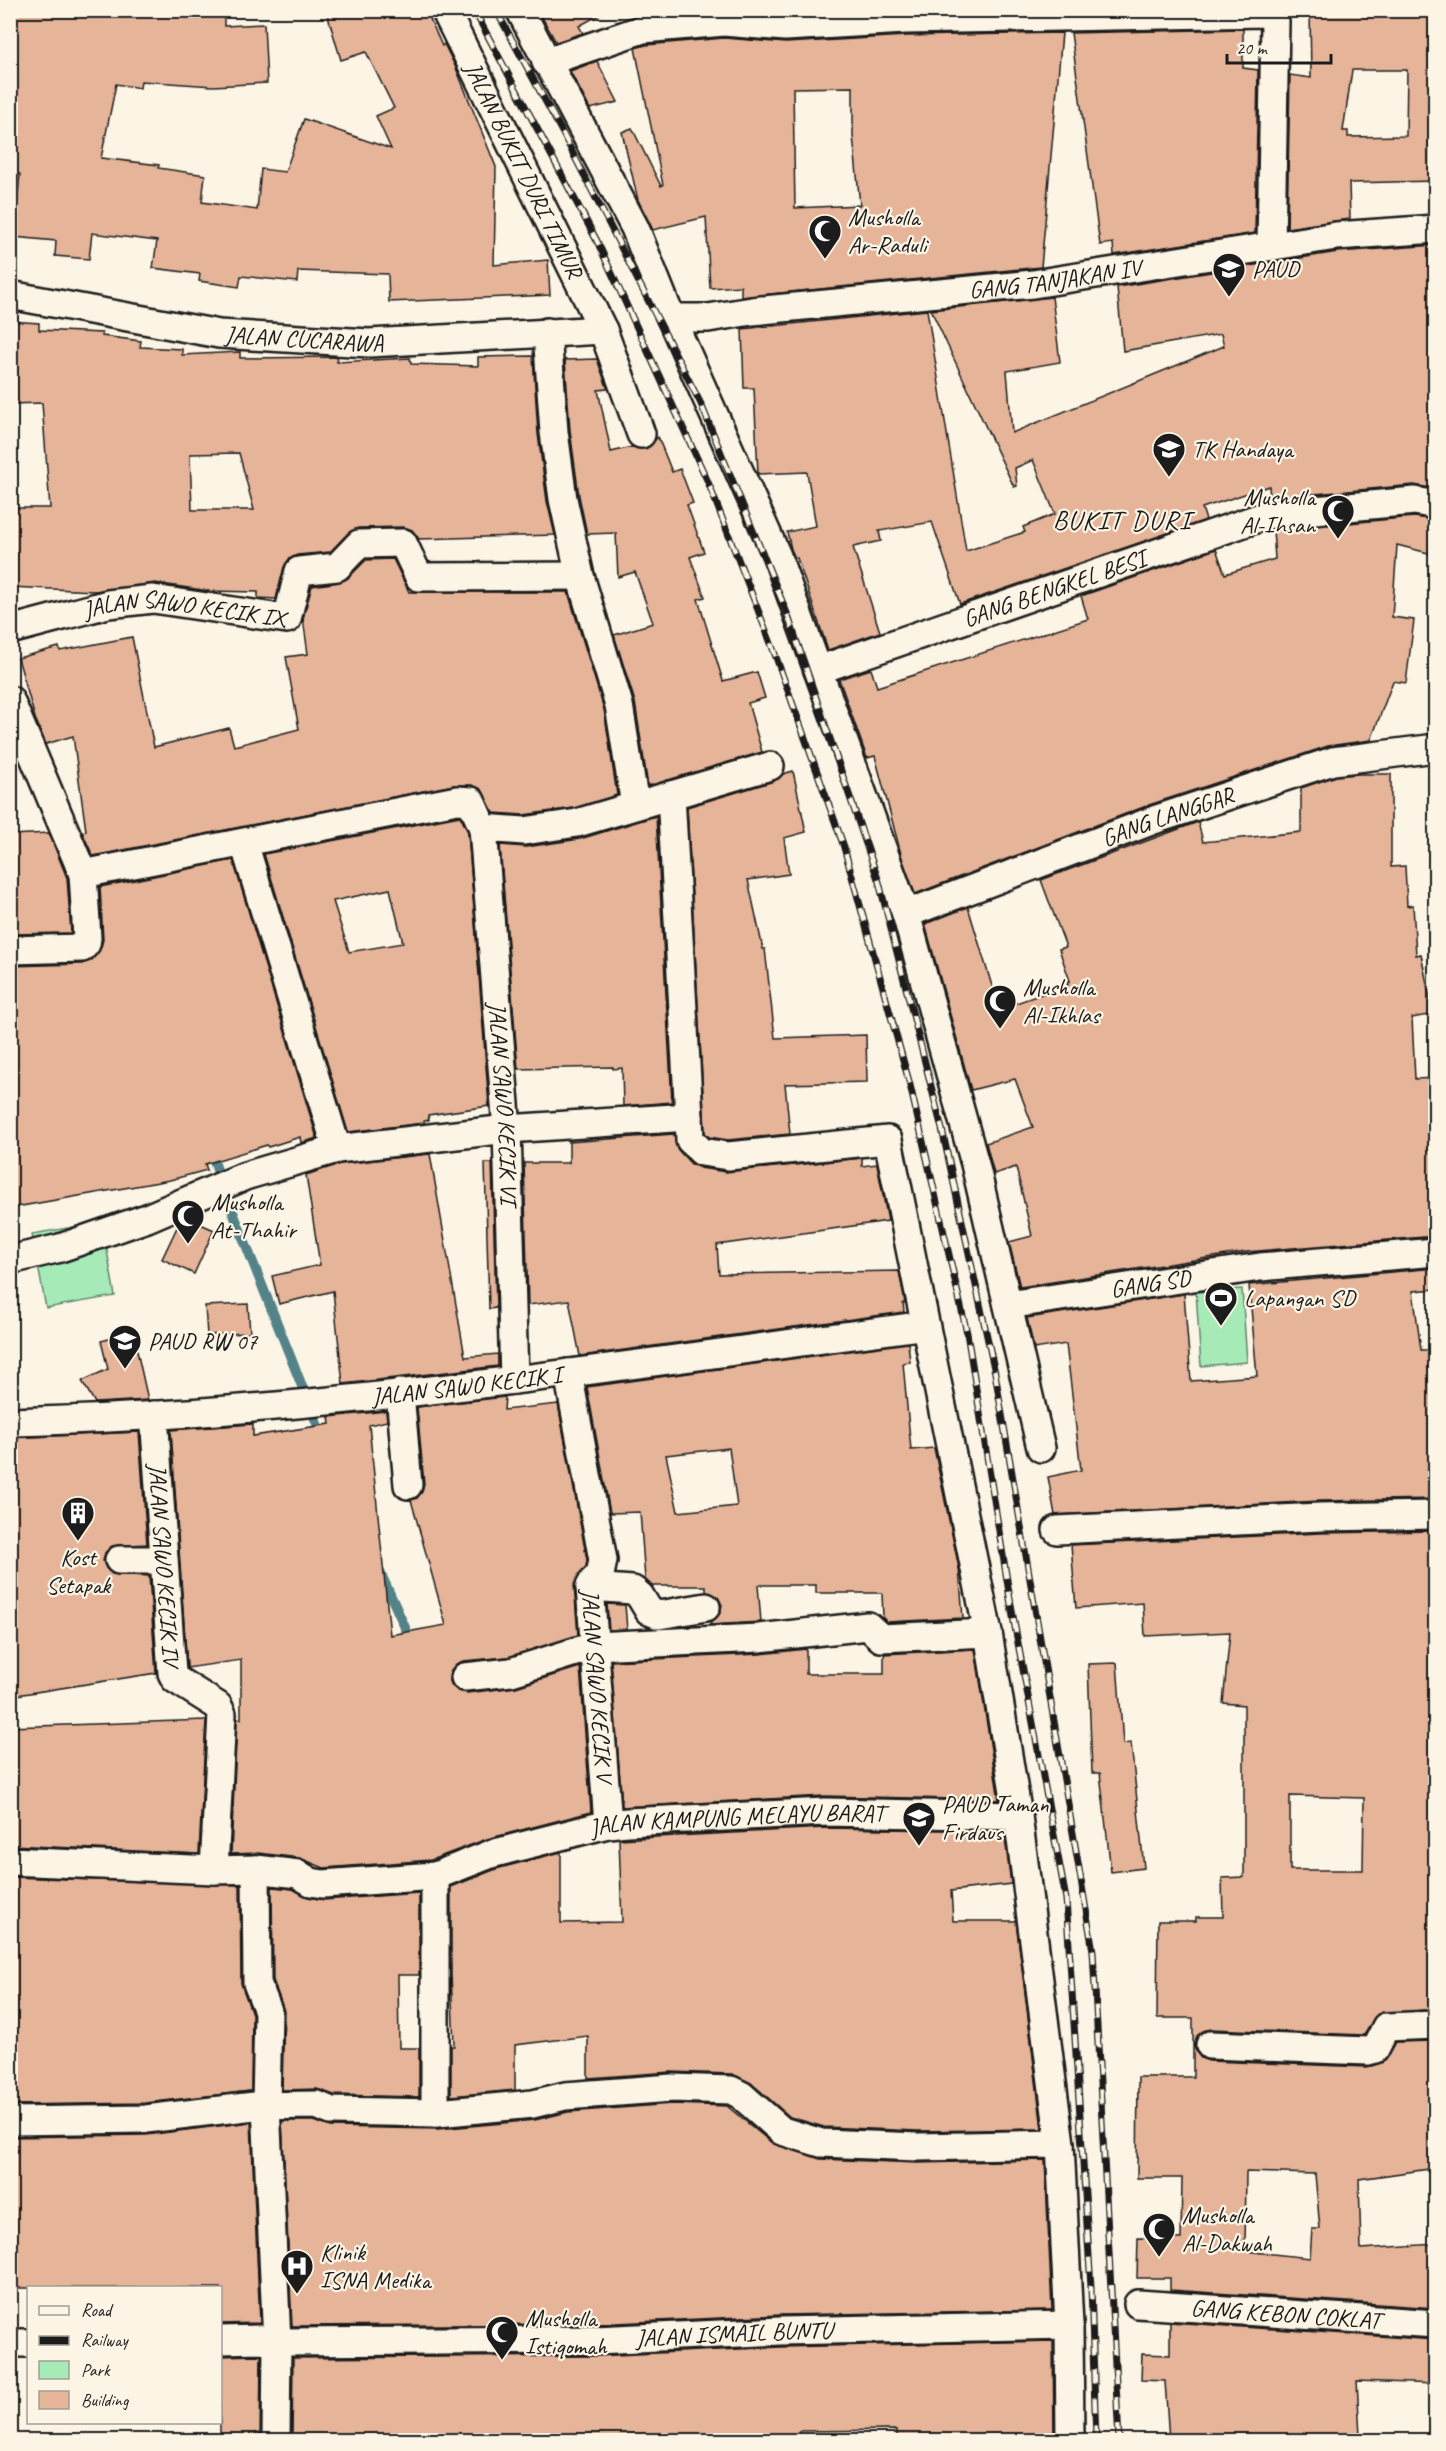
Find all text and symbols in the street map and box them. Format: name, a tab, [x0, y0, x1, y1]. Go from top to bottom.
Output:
scale bar	[1227, 27, 1330, 65]
text: 20 m	[1236, 37, 1269, 59]
street label: JALAN BUKIT DURI TIMUR	[457, 56, 591, 284]
place label: Musholla Ar-Raduli	[848, 202, 930, 260]
mosque icon: Musholla Ar-Raduli	[807, 213, 843, 260]
school or university icon: PAUD	[1211, 251, 1247, 298]
street label: GANG TANJAKAN IV	[967, 252, 1147, 305]
place label: PAUD	[1252, 254, 1301, 284]
street label: JALAN CUCARAWA	[223, 319, 385, 358]
school or university icon: TK Handaya	[1151, 431, 1187, 478]
place label: TK Handaya	[1192, 434, 1295, 464]
place label: Musholla Al-Ihsan	[1240, 482, 1317, 540]
mosque icon: Musholla Al-Ihsan	[1320, 493, 1356, 540]
district label: BUKIT DURI	[1053, 503, 1196, 537]
street label: GANG BENGKEL BESI	[959, 541, 1155, 634]
street label: JALAN SAWO KECIK IX	[79, 584, 290, 634]
street label: GANG LANGGAR	[1097, 779, 1239, 853]
place label: Musholla Al-Ikhlas	[1023, 972, 1102, 1030]
mosque icon: Musholla Al-Ikhlas	[982, 983, 1018, 1030]
street label: JALAN SAWO KECIK VI	[482, 1000, 524, 1210]
place label: Musholla At-Thahir	[211, 1187, 298, 1245]
mosque icon: Musholla At-Thahir	[170, 1198, 206, 1245]
street label: GANG SD	[1108, 1262, 1195, 1304]
sports icon: Lapangan SD	[1203, 1280, 1239, 1327]
place label: Lapangan SD	[1244, 1283, 1357, 1313]
school or university icon: PAUD RW 07	[107, 1323, 143, 1370]
place label: PAUD RW 07	[148, 1326, 259, 1356]
street label: JALAN SAWO KECIK I	[369, 1359, 568, 1412]
street label: JALAN SAWO KECIK IV	[142, 1462, 187, 1671]
building icon: Kost Setapak	[60, 1495, 96, 1542]
place label: Kost Setapak	[46, 1542, 112, 1600]
street label: JALAN SAWO KECIK V	[575, 1587, 620, 1787]
place label: PAUD Taman Firdaus	[942, 1789, 1049, 1847]
street label: JALAN KAMPUNG MELAYU BARAT	[585, 1797, 890, 1843]
school or university icon: PAUD Taman Firdaus	[901, 1800, 937, 1847]
place label: Musholla Al-Dakwah	[1182, 2200, 1273, 2258]
mosque icon: Musholla Al-Dakwah	[1141, 2211, 1177, 2258]
place label: Klinik ISNA Medika	[320, 2237, 432, 2295]
hospital icon: Klinik ISNA Medika	[279, 2248, 315, 2295]
legend	[27, 2286, 222, 2424]
street label: GANG KEBON COKLAT	[1190, 2293, 1387, 2336]
text: Road	[81, 2299, 114, 2321]
place label: Musholla Istiqomah	[525, 2303, 608, 2361]
mosque icon: Musholla Istiqomah	[484, 2314, 520, 2361]
street label: JALAN ISMAIL BUNTU	[634, 2315, 836, 2353]
text: Railway	[81, 2329, 129, 2351]
text: Park	[81, 2359, 111, 2381]
text: Building	[81, 2389, 130, 2411]

